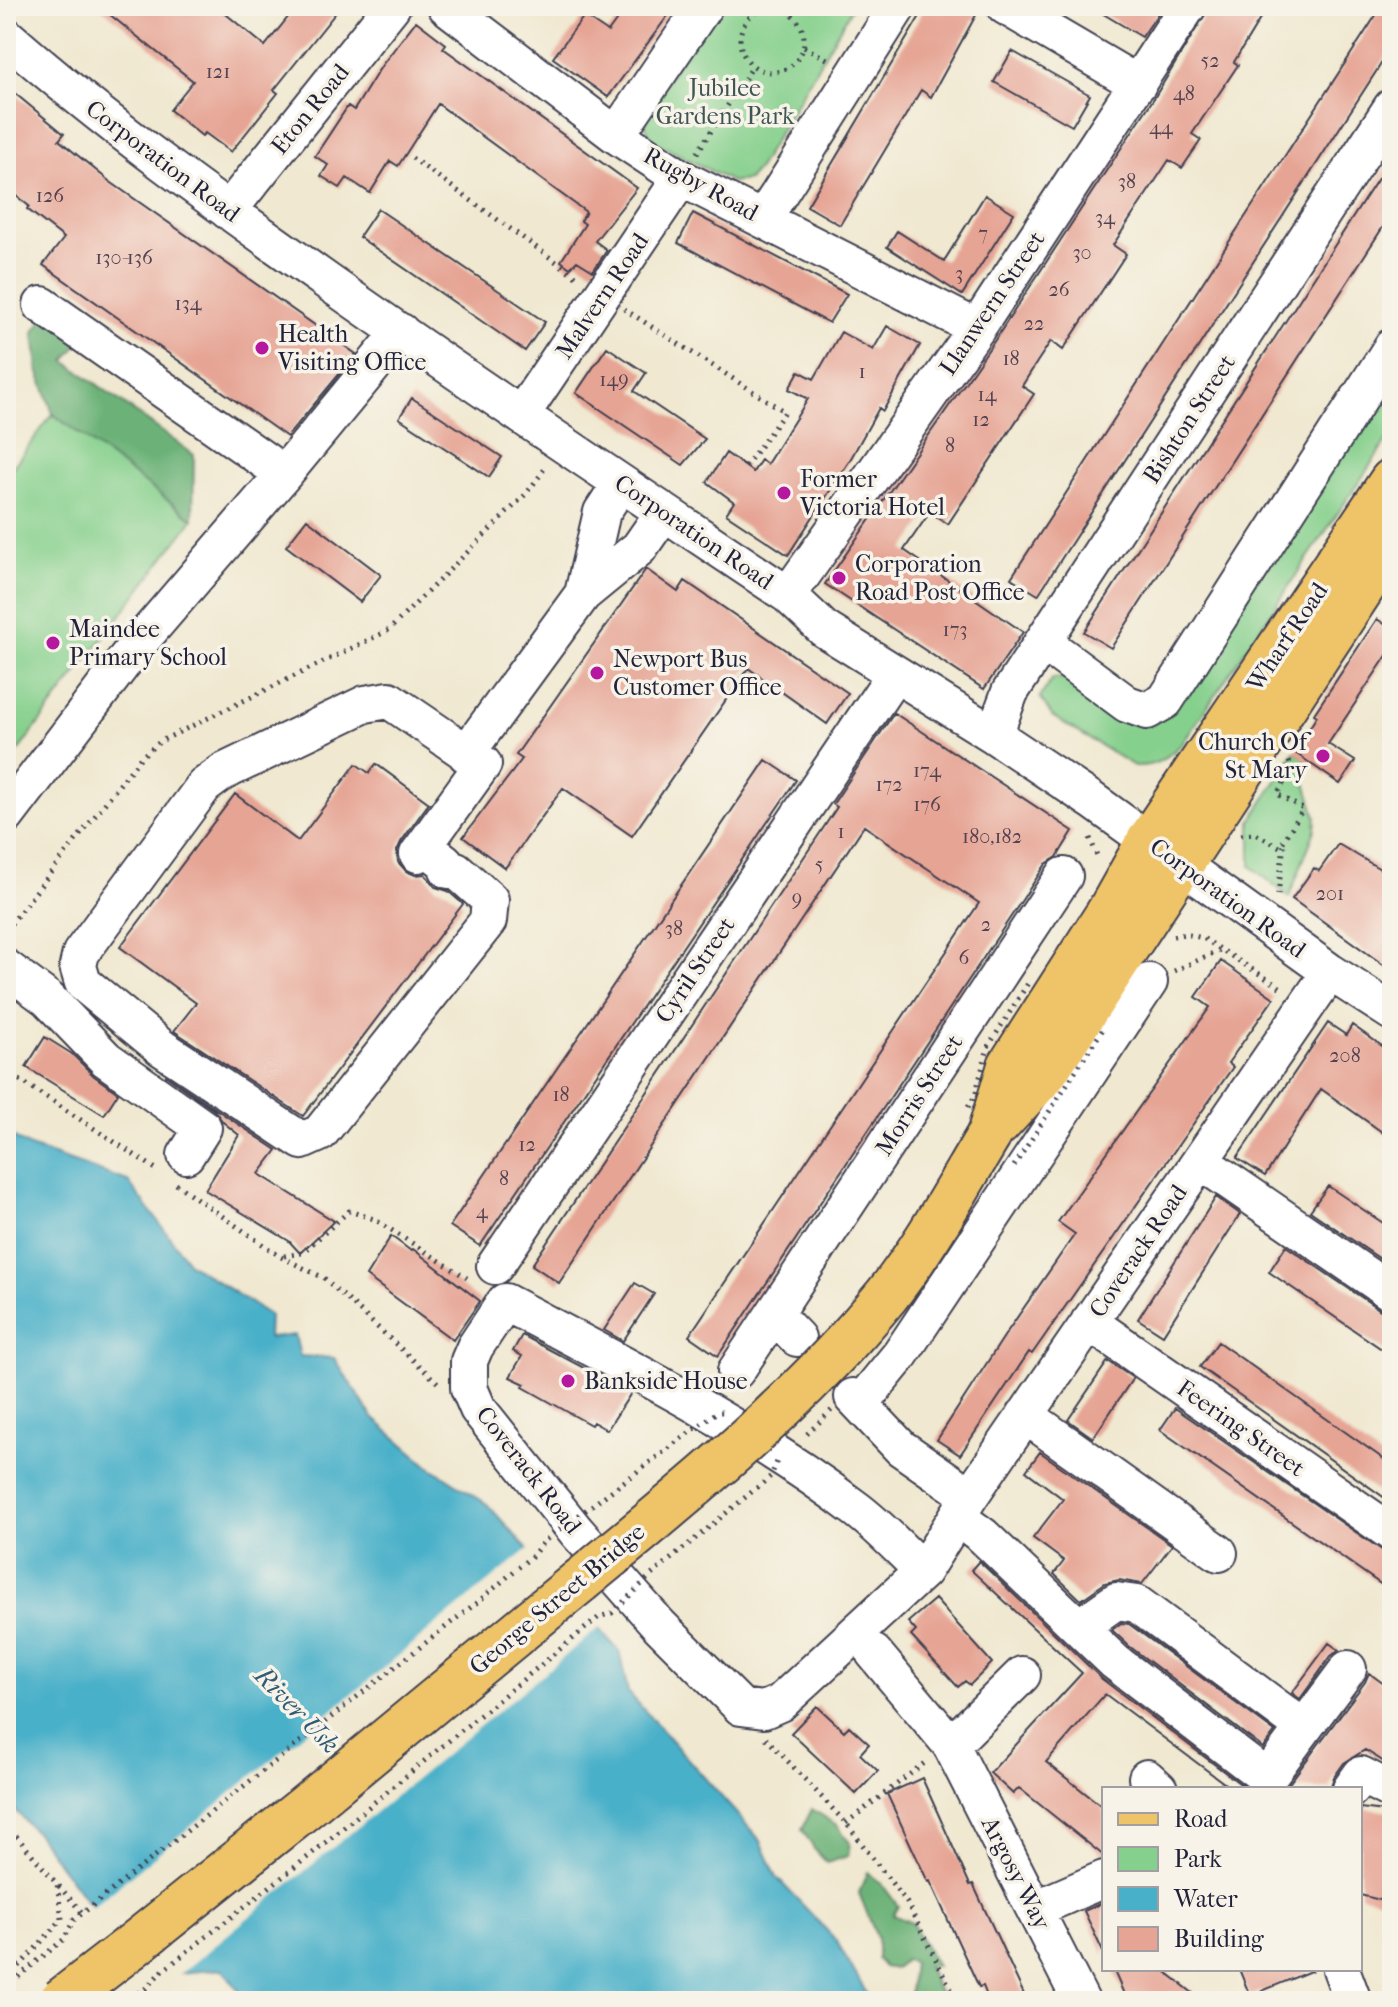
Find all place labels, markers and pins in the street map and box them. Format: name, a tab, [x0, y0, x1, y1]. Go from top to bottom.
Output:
place label: Health Visiting Office	[277, 320, 427, 376]
marker: Health Visiting Office	[253, 339, 271, 357]
place label: Former Victoria Hotel	[799, 465, 945, 521]
marker: Former Victoria Hotel	[775, 484, 793, 502]
place label: Corporation Road Post Office	[855, 550, 1025, 606]
marker: Corporation Road Post Office	[830, 569, 848, 587]
place label: Maindee Primary School	[69, 615, 227, 671]
marker: Maindee Primary School	[44, 634, 62, 652]
place label: Newport Bus Customer Office	[613, 645, 782, 701]
marker: Newport Bus Customer Office	[588, 664, 606, 682]
place label: Church Of St Mary	[1198, 728, 1312, 784]
marker: Church Of St Mary	[1314, 747, 1332, 765]
place label: Bankside House	[584, 1367, 748, 1395]
marker: Bankside House	[559, 1372, 577, 1390]

